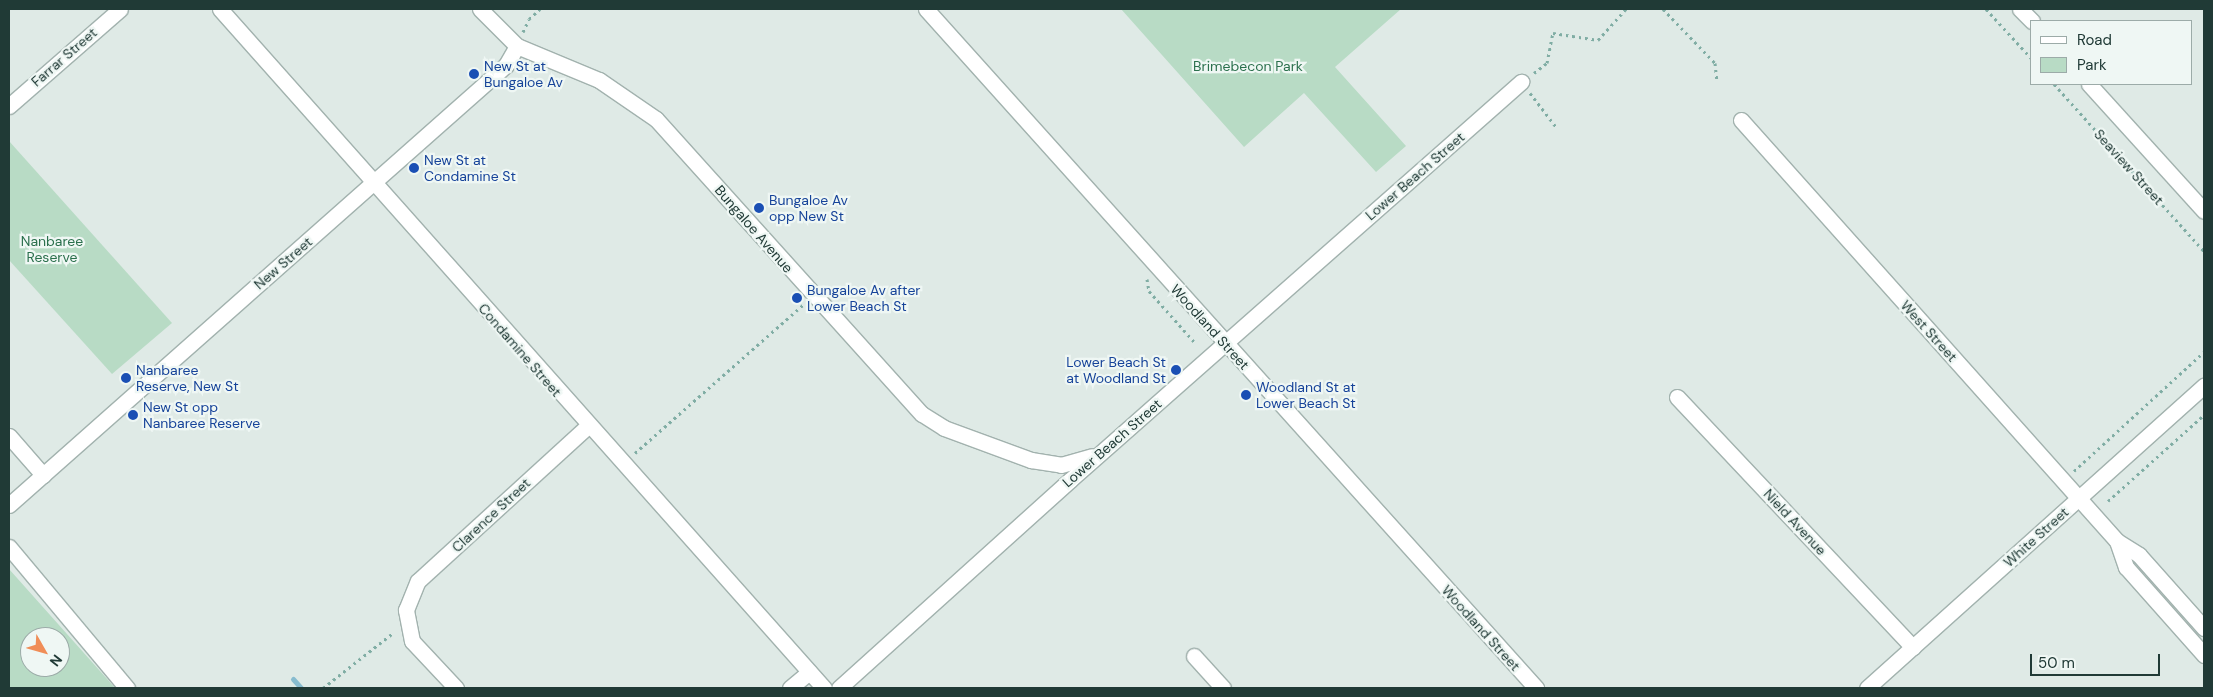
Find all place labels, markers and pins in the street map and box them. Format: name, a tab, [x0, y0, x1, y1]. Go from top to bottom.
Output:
place label: New St at Bungaloe Av	[484, 58, 563, 90]
marker: New St at Bungaloe Av	[468, 68, 480, 80]
place label: New St at Condamine St	[424, 152, 516, 184]
marker: New St at Condamine St	[408, 162, 420, 174]
place label: Bungaloe Av opp New St	[769, 192, 848, 224]
marker: Bungaloe Av opp New St	[753, 202, 765, 214]
place label: Bungaloe Av after Lower Beach St	[807, 282, 921, 314]
marker: Bungaloe Av after Lower Beach St	[791, 292, 803, 304]
place label: Lower Beach St at Woodland St	[1066, 354, 1166, 387]
place label: Nanbaree Reserve, New St	[136, 362, 239, 394]
marker: Lower Beach St at Woodland St	[1170, 364, 1182, 376]
marker: Nanbaree Reserve, New St	[120, 372, 132, 384]
place label: Woodland St at Lower Beach St	[1256, 379, 1356, 412]
marker: Woodland St at Lower Beach St	[1240, 389, 1252, 401]
place label: New St opp Nanbaree Reserve	[143, 399, 260, 432]
marker: New St opp Nanbaree Reserve	[127, 409, 139, 421]

